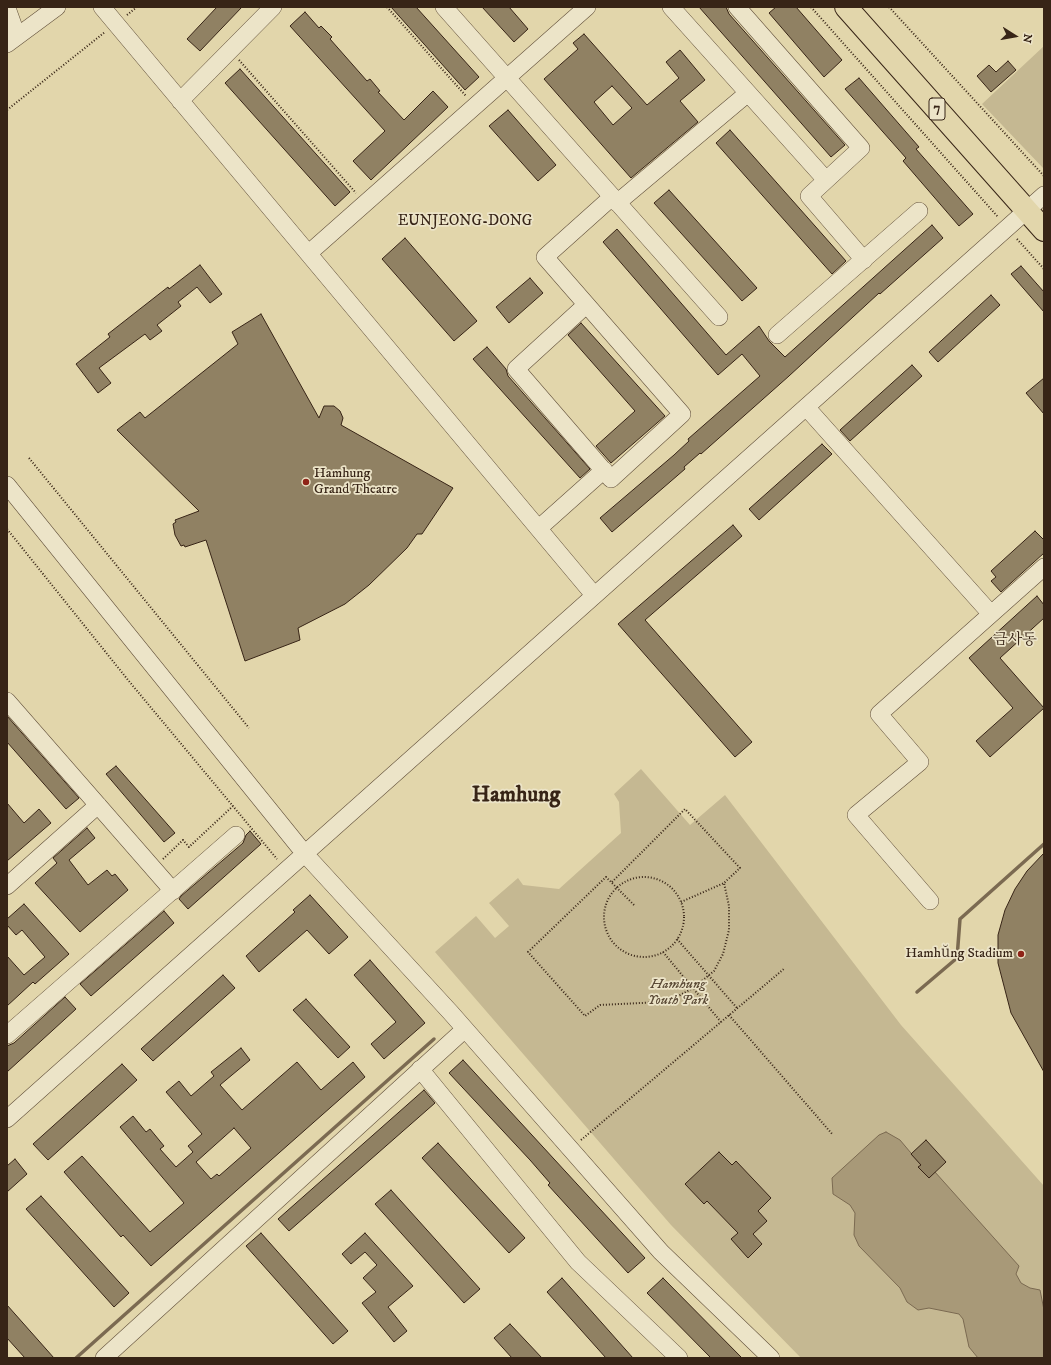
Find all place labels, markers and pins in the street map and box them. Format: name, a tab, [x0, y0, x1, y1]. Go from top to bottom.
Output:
place label: Hamhung Grand Theatre	[314, 466, 397, 498]
marker: Hamhung Grand Theatre	[301, 477, 311, 487]
place label: Hamhŭng Stadium	[906, 946, 1013, 962]
marker: Hamhŭng Stadium	[1016, 949, 1026, 959]

